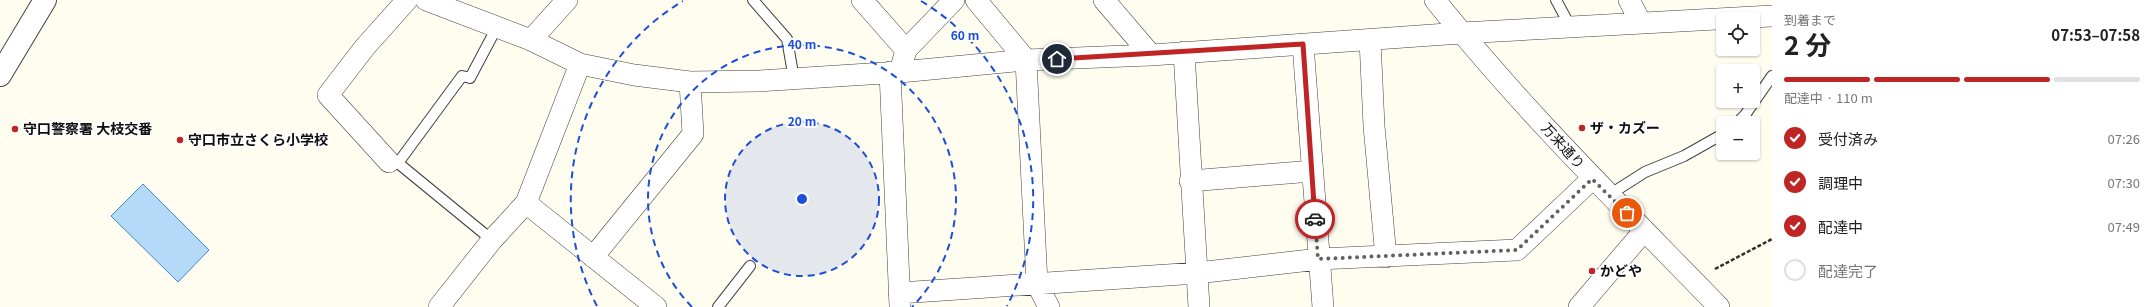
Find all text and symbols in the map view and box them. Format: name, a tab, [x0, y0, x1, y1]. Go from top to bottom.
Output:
text: 到着まで	[1784, 10, 1836, 29]
map controls	[1716, 12, 1760, 160]
button: locate	[1716, 12, 1760, 56]
text: 07:53–07:58	[2051, 24, 2140, 45]
text: 2 分	[1784, 25, 1831, 62]
text: 60 m	[951, 26, 979, 43]
text: 40 m	[788, 35, 816, 52]
pin	[1040, 42, 1074, 76]
icon: home	[1046, 48, 1068, 70]
button: +	[1716, 64, 1760, 108]
text: 配達中 · 110 m	[1784, 88, 1873, 107]
text: 20 m	[788, 112, 816, 129]
button: −	[1716, 116, 1760, 160]
place label: ザ・カズー	[1590, 117, 1660, 137]
place label: 守口警察署 大枝交番	[23, 118, 152, 138]
street label: 万来通り	[1538, 118, 1590, 173]
marker: ザ・カズー	[1577, 123, 1587, 133]
marker: 守口警察署 大枝交番	[10, 124, 20, 134]
icon: check	[1784, 127, 1806, 149]
text: 受付済み	[1818, 128, 1878, 149]
place label: 守口市立さくら小学校	[188, 129, 328, 149]
text: 07:26	[2108, 129, 2140, 148]
marker: 守口市立さくら小学校	[175, 135, 185, 145]
icon: check	[1784, 171, 1806, 193]
text: 調理中	[1818, 172, 1863, 193]
text: 07:30	[2108, 173, 2140, 192]
centre of rings	[795, 192, 809, 206]
pin	[1610, 196, 1644, 230]
courier	[1295, 199, 1335, 239]
icon: bag	[1616, 202, 1638, 224]
icon: car	[1304, 208, 1326, 230]
icon: check	[1784, 215, 1806, 237]
text: 配達中	[1818, 216, 1863, 237]
text: 07:49	[2108, 217, 2140, 236]
place label: かどや	[1600, 260, 1642, 280]
text: 配達完了	[1818, 260, 1878, 281]
marker: かどや	[1587, 266, 1597, 276]

